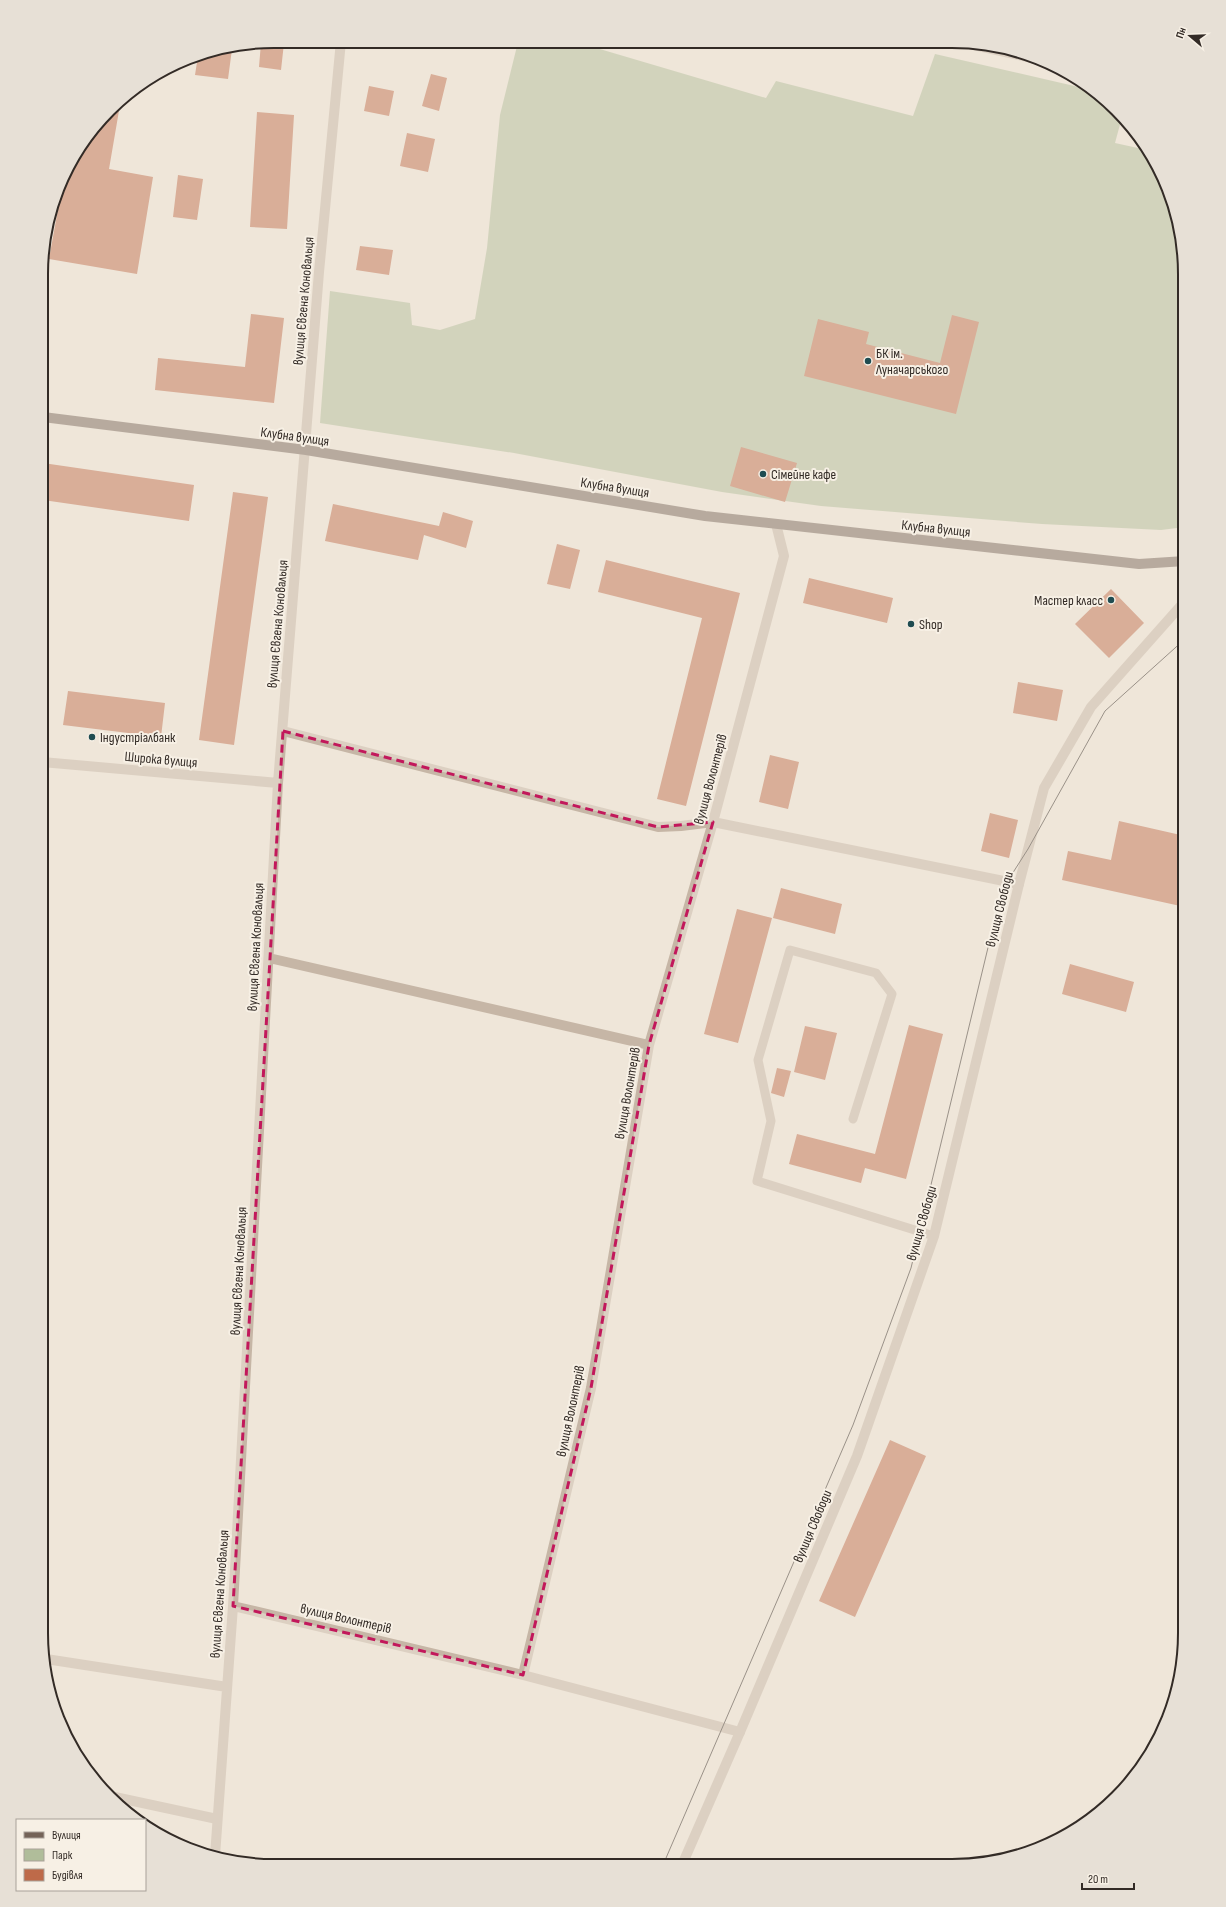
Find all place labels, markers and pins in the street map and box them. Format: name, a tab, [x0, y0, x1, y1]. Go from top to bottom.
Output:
place label: БК ім. Луначарського	[875, 345, 948, 378]
marker: БК ім. Луначарського	[863, 356, 873, 366]
place label: Сімейне кафе	[771, 466, 836, 483]
marker: Сімейне кафе	[758, 469, 768, 479]
place label: Мастер класс	[1034, 592, 1103, 609]
marker: Мастер класс	[1106, 595, 1116, 605]
place label: Shop	[919, 616, 943, 633]
marker: Shop	[906, 619, 916, 629]
place label: Індустріалбанк	[100, 729, 176, 746]
marker: Індустріалбанк	[87, 732, 97, 742]

